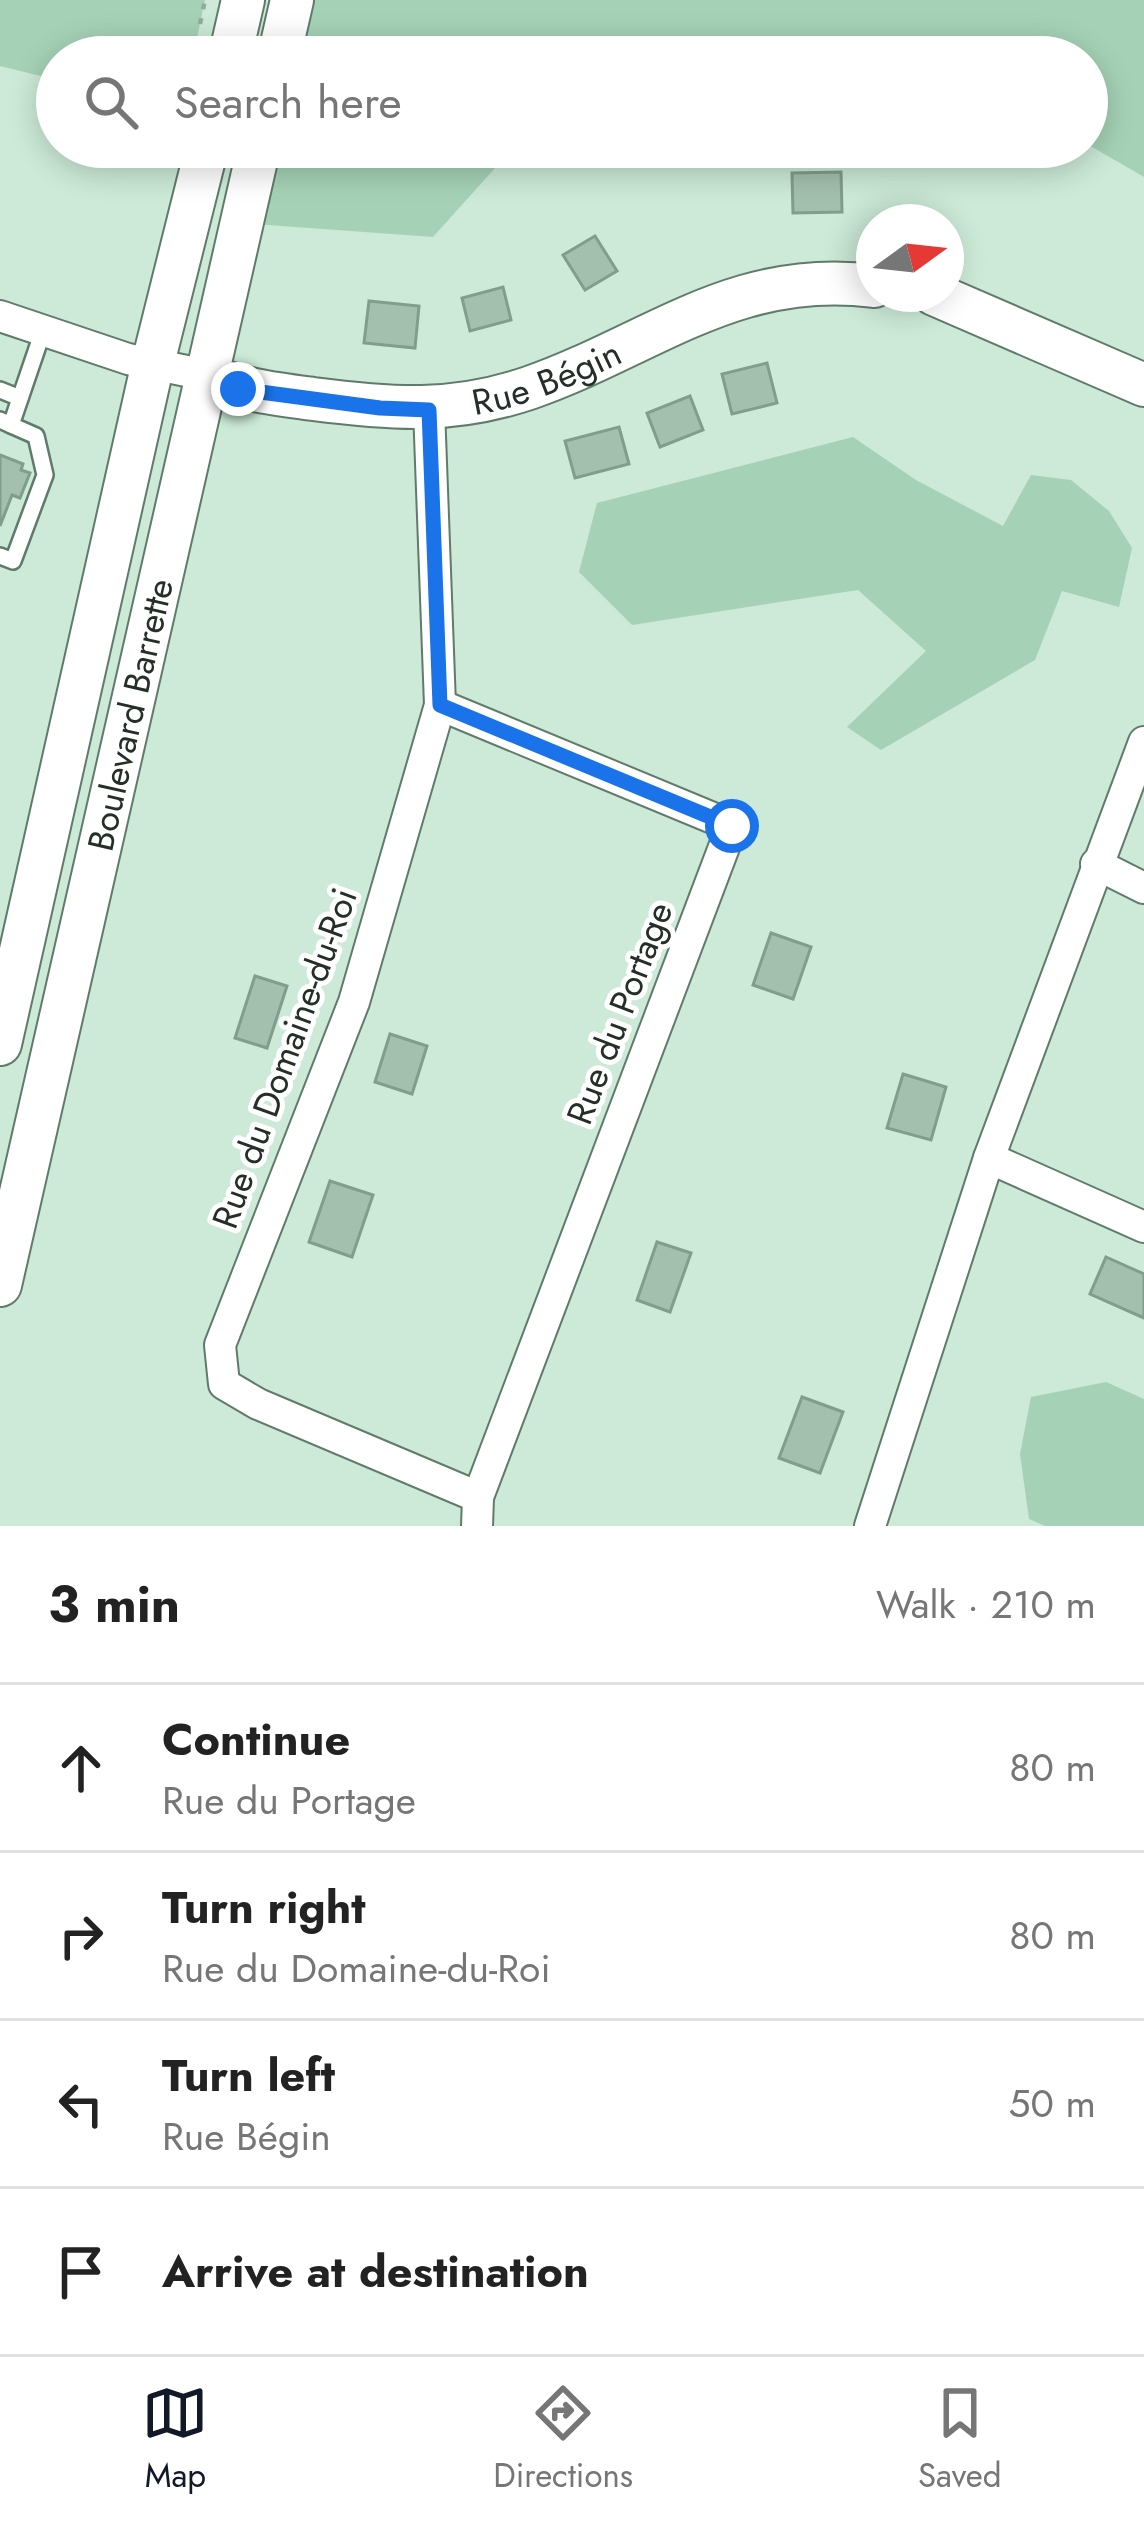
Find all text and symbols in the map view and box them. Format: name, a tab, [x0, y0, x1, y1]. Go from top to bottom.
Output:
search box	[36, 36, 1108, 168]
icon: search	[78, 69, 144, 135]
text: Search here	[174, 70, 402, 135]
north arrow	[856, 204, 964, 312]
street label: Rue Bégin	[467, 326, 630, 428]
route end	[211, 362, 265, 416]
street label: Boulevard Barrette	[74, 573, 186, 856]
route start	[705, 799, 759, 853]
street label: Rue du Domaine-du-Roi	[198, 881, 370, 1235]
street label: Rue du Portage	[553, 894, 685, 1132]
text: 3 min	[48, 1567, 180, 1641]
text: Walk · 210 m	[876, 1576, 1096, 1633]
text: Continue	[162, 1707, 350, 1772]
icon: ahead	[48, 1735, 114, 1801]
text: 80 m	[1009, 1739, 1096, 1796]
text: Rue du Portage	[162, 1772, 416, 1829]
text: Turn right	[162, 1875, 366, 1940]
icon: right	[48, 1903, 114, 1969]
text: 80 m	[1009, 1907, 1096, 1964]
text: Rue du Domaine-du-Roi	[162, 1940, 551, 1997]
text: Turn left	[162, 2043, 335, 2108]
icon: left	[48, 2071, 114, 2137]
text: 50 m	[1008, 2075, 1096, 2132]
text: Rue Bégin	[162, 2108, 331, 2165]
icon: arrive	[48, 2239, 114, 2305]
text: Arrive at destination	[162, 2239, 589, 2304]
tab: Map	[142, 2380, 208, 2499]
tab: Directions	[493, 2380, 633, 2499]
tab: Saved	[918, 2380, 1002, 2499]

